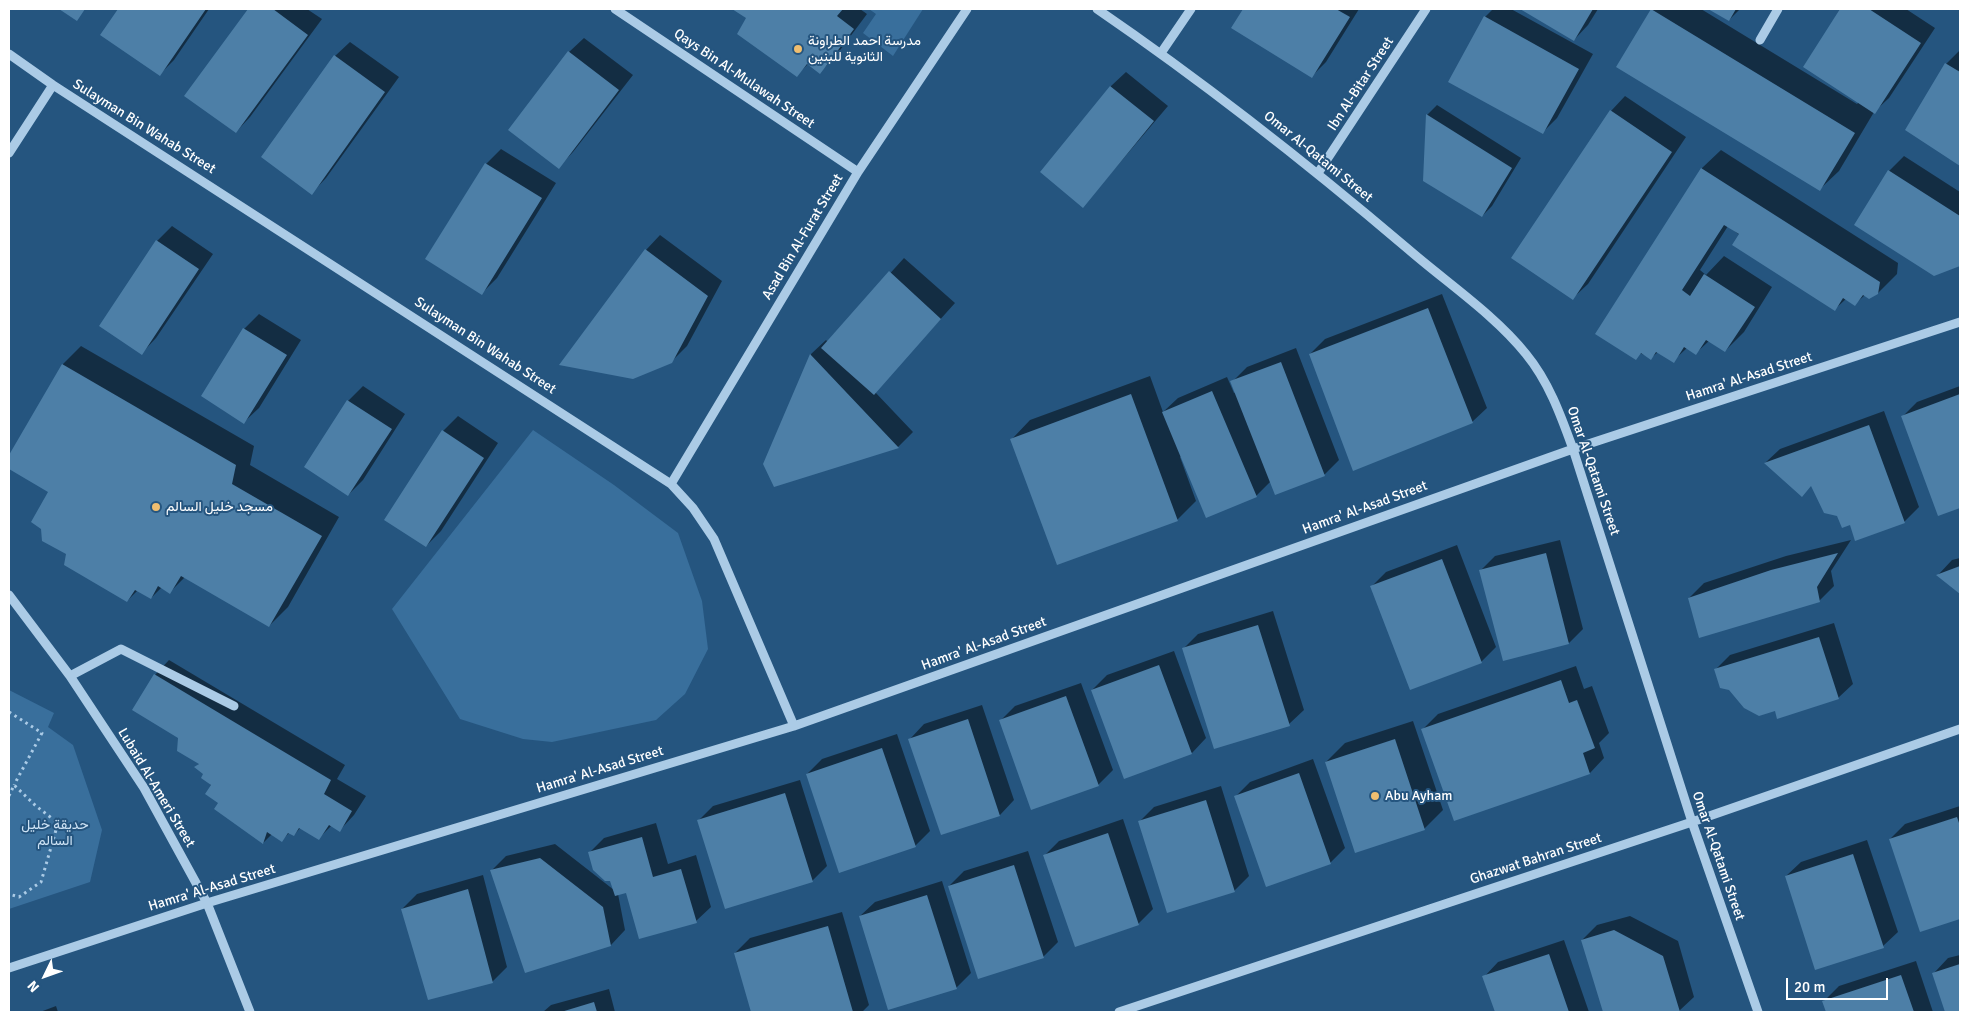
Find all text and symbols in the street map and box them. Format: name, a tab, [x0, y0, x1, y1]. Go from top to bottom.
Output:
street label: Qays Bin Al-Mulawah Street	[670, 26, 818, 132]
place label: مدرسة احمد الطراونة الثانوية للبنين	[808, 33, 921, 65]
street label: Ibn Al-Bitar Street	[1324, 34, 1398, 134]
marker: مدرسة احمد الطراونة الثانوية للبنين	[792, 43, 804, 55]
street label: Sulayman Bin Wahab Street	[70, 76, 218, 178]
street label: Omar Al-Qatami Street	[1260, 108, 1376, 206]
street label: Asad Bin Al-Furat Street	[759, 171, 847, 303]
street label: Sulayman Bin Wahab Street	[411, 294, 559, 398]
street label: Hamra' Al-Asad Street	[1684, 349, 1814, 405]
street label: Omar Al-Qatami Street	[1563, 404, 1623, 538]
street label: Hamra' Al-Asad Street	[1300, 478, 1430, 538]
place label: مسجد خليل السالم	[166, 499, 273, 515]
marker: مسجد خليل السالم	[150, 501, 162, 513]
street label: Hamra' Al-Asad Street	[919, 614, 1049, 674]
street label: Lubaid Al-Ameri Street	[114, 725, 198, 851]
street label: Hamra' Al-Asad Street	[535, 743, 665, 797]
place label: Abu Ayham	[1385, 788, 1452, 804]
street label: Omar Al-Qatami Street	[1688, 789, 1748, 923]
marker: Abu Ayham	[1369, 790, 1381, 802]
park label: حديقة خليل السالم	[21, 817, 89, 850]
street label: Ghazwat Bahran Street	[1468, 830, 1604, 888]
street label: Hamra' Al-Asad Street	[147, 861, 277, 915]
north arrow	[20, 951, 70, 1001]
scale bar	[1789, 968, 1892, 1000]
text: N	[24, 977, 43, 996]
text: 20 m	[1794, 978, 1825, 996]

